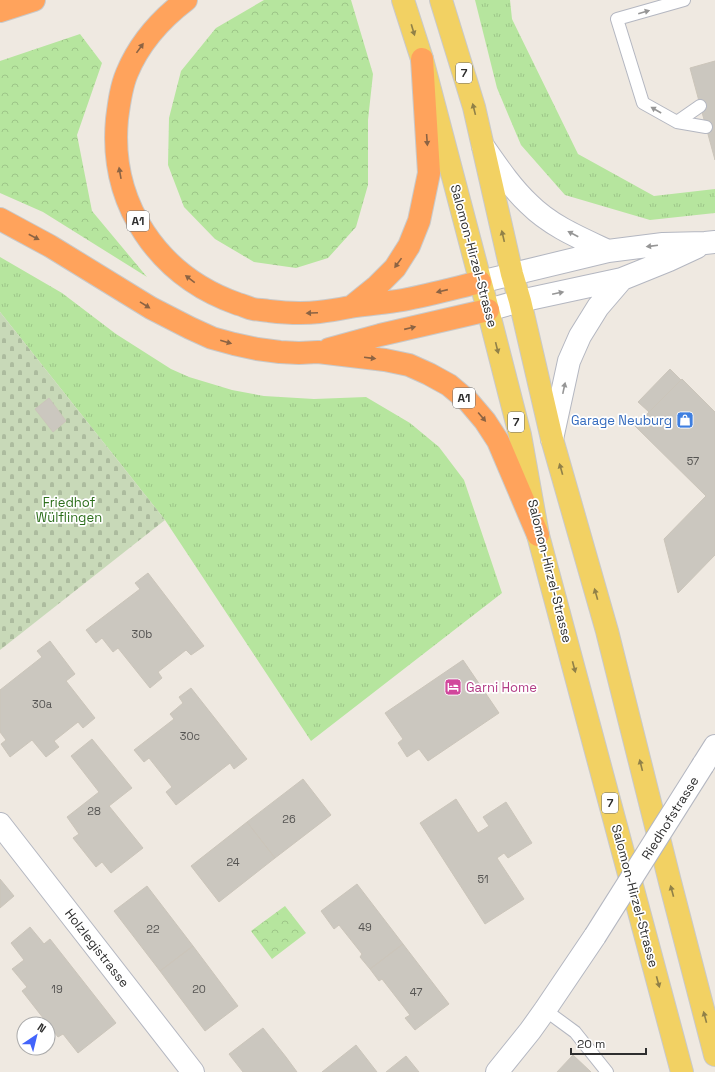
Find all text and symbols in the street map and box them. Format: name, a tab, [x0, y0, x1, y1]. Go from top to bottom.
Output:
one-way arrow	[638, 9, 650, 15]
one-way arrow	[410, 24, 416, 36]
one-way arrow	[136, 43, 145, 54]
road number: 7	[456, 63, 472, 83]
one-way arrow	[470, 102, 476, 115]
one-way arrow	[650, 107, 662, 114]
one-way arrow	[424, 134, 431, 146]
one-way arrow	[117, 167, 123, 179]
street label: Salomon-Hirzel-Strasse	[447, 183, 501, 329]
road number: A1	[127, 211, 149, 231]
one-way arrow	[500, 230, 506, 243]
one-way arrow	[567, 231, 578, 238]
one-way arrow	[29, 234, 40, 241]
one-way arrow	[646, 243, 658, 249]
one-way arrow	[393, 258, 402, 269]
one-way arrow	[184, 275, 195, 283]
one-way arrow	[436, 288, 448, 294]
one-way arrow	[552, 289, 564, 295]
one-way arrow	[140, 301, 150, 309]
one-way arrow	[306, 309, 318, 316]
one-way arrow	[404, 325, 416, 331]
one-way arrow	[221, 339, 233, 345]
one-way arrow	[495, 341, 501, 354]
one-way arrow	[364, 355, 376, 361]
one-way arrow	[561, 381, 567, 394]
road number: A1	[453, 388, 475, 408]
shop icon: Garage Neuburg	[675, 410, 695, 430]
one-way arrow	[477, 412, 486, 422]
road number: 7	[508, 412, 524, 432]
place label: Garage Neuburg	[571, 412, 672, 429]
house number: 57	[687, 454, 699, 468]
one-way arrow	[558, 462, 564, 474]
park label: Friedhof Wülflingen	[36, 494, 102, 526]
street label: Salomon-Hirzel-Strasse	[524, 498, 576, 644]
one-way arrow	[593, 588, 599, 600]
house number: 30b	[132, 627, 152, 641]
one-way arrow	[571, 661, 577, 673]
hotel icon: Garni Home	[443, 677, 463, 697]
place label: Garni Home	[466, 679, 537, 696]
house number: 30a	[32, 697, 53, 711]
house number: 30c	[180, 729, 200, 743]
one-way arrow	[637, 759, 643, 771]
street label: Riedhofstrasse	[638, 773, 702, 863]
road number: 7	[602, 793, 618, 813]
house number: 28	[87, 804, 101, 818]
house number: 26	[282, 812, 296, 826]
street label: Salomon-Hirzel-Strasse	[608, 823, 662, 969]
house number: 24	[226, 855, 240, 869]
house number: 51	[477, 872, 489, 886]
one-way arrow	[669, 885, 675, 897]
street label: Holzlegistrasse	[61, 905, 133, 991]
house number: 49	[358, 920, 372, 934]
house number: 22	[146, 922, 160, 936]
one-way arrow	[655, 976, 661, 988]
house number: 19	[51, 982, 63, 996]
house number: 20	[192, 982, 206, 996]
house number: 47	[410, 985, 422, 999]
one-way arrow	[702, 1011, 708, 1023]
north arrow	[16, 1016, 56, 1056]
text: N	[35, 1020, 49, 1036]
scale bar	[571, 1030, 646, 1056]
text: 20 m	[577, 1036, 605, 1052]

